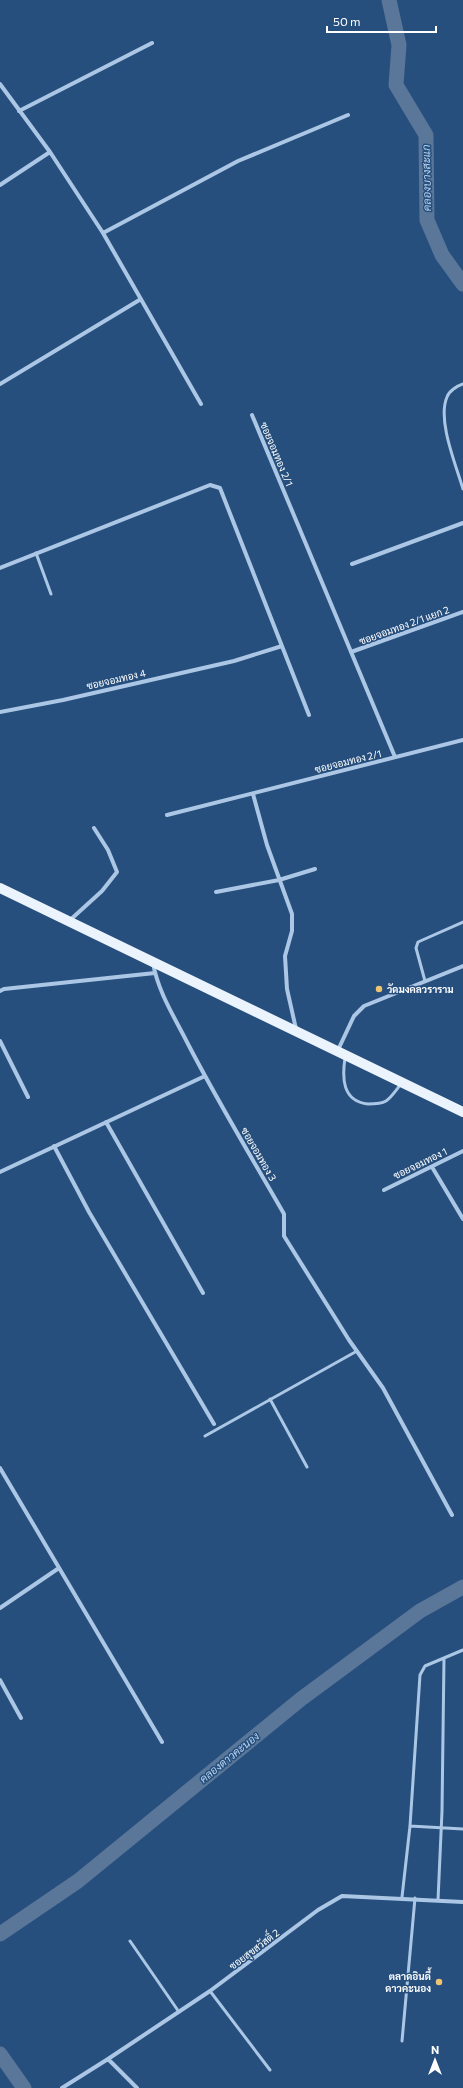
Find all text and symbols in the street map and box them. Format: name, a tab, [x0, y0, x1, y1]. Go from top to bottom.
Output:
scale bar	[327, 8, 436, 34]
text: 50 m	[333, 14, 361, 28]
water label: คลองบางสะแก	[419, 144, 433, 212]
street label: ซอยจอมทอง 2/1	[258, 420, 296, 488]
street label: ซอยจอมทอง 2/1 แยก 2	[357, 603, 451, 647]
street label: ซอยจอมทอง 4	[85, 666, 147, 692]
street label: ซอยจอมทอง 2/1	[313, 747, 383, 775]
place label: วัดมงคลวราราม	[387, 983, 454, 995]
marker: วัดมงคลวราราม	[374, 984, 384, 994]
street label: ซอยจอมทอง 3	[239, 1125, 279, 1183]
street label: ซอยจอมทอง 1	[391, 1145, 449, 1181]
water label: คลองดาวคะนอง	[197, 1729, 261, 1785]
street label: ซอยสุขสวัสดิ์ 2	[225, 1924, 283, 1973]
place label: ตลาดอินดี้ ดาวคะนอง	[385, 1967, 432, 1994]
marker: ตลาดอินดี้ ดาวคะนอง	[434, 1977, 444, 1987]
north arrow	[415, 2040, 455, 2080]
text: N	[431, 2043, 439, 2056]

